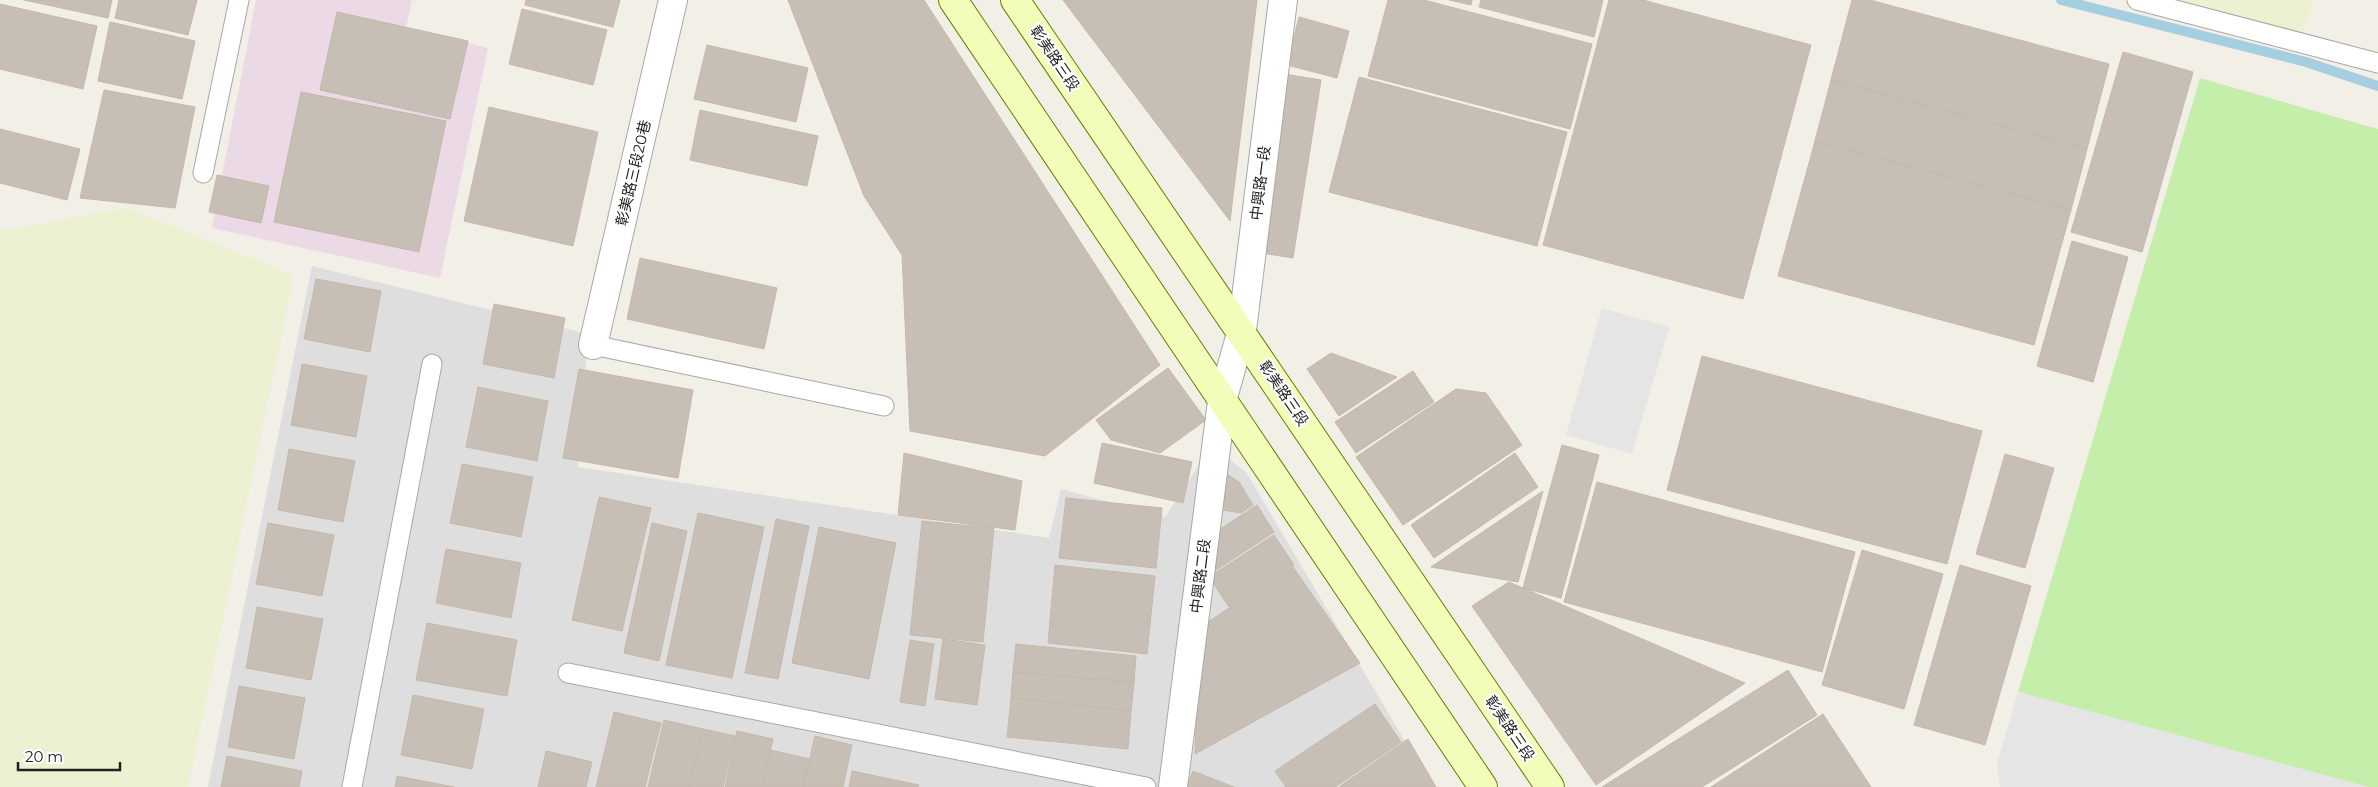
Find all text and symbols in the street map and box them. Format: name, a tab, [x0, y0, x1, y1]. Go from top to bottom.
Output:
street label: 彰美路三段	[1026, 22, 1084, 94]
street label: 彰美路三段20巷	[612, 118, 654, 228]
street label: 中興路一段	[1246, 145, 1274, 221]
street label: 彰美路三段	[1255, 357, 1313, 429]
street label: 中興路二段	[1186, 538, 1214, 614]
street label: 彰美路三段	[1481, 692, 1539, 764]
scale bar	[18, 740, 120, 772]
text: 20 m	[25, 747, 63, 766]

